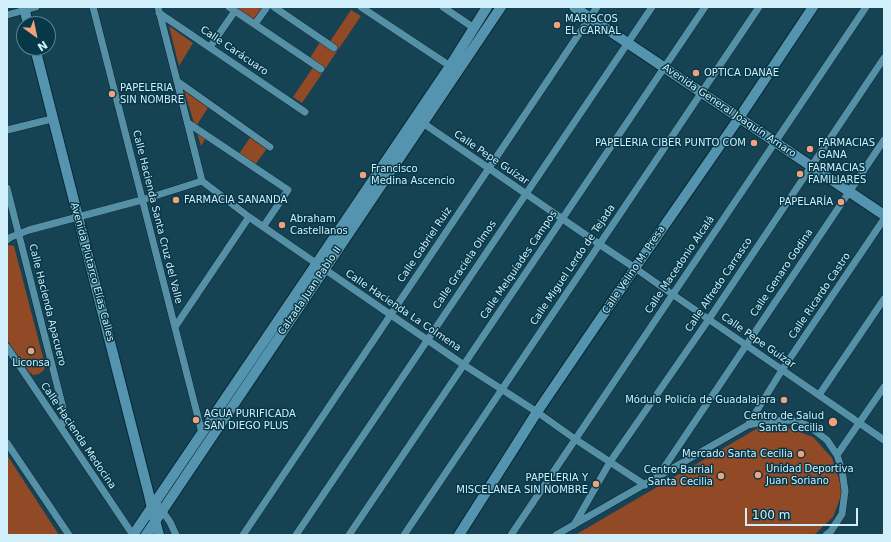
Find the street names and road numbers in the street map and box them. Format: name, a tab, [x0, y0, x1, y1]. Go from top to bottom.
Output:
street label: Calle Carácuaro	[198, 24, 270, 78]
street label: Avenida General Joaquín Amaro	[660, 62, 798, 160]
street label: Calle Pepe Guízar	[451, 128, 531, 188]
street label: Calle Hacienda Santa Cruz del Valle	[130, 129, 184, 305]
street label: Avenida Plutarco Elías Calles	[68, 201, 116, 343]
street label: Calle Miguel Lerdo de Tejada	[528, 202, 618, 328]
street label: Calle Gabriel Ruiz	[395, 205, 455, 285]
street label: Calle Melquíades Campos	[478, 208, 560, 322]
street label: Calle Macedonio Alcalá	[643, 214, 717, 316]
street label: Calle Graciela Olmos	[431, 218, 499, 312]
street label: Calle Velino M. Presa	[600, 224, 668, 316]
street label: Calle Genaro Godina	[748, 227, 816, 319]
street label: Calle Alfredo Carrasco	[683, 236, 755, 334]
street label: Calle Hacienda Apacuero	[26, 243, 68, 367]
street label: Calzada Juan Pablo II	[276, 245, 344, 337]
street label: Calle Ricardo Castro	[787, 251, 853, 341]
street label: Calle Hacienda La Colmena	[343, 268, 463, 354]
street label: Calle Pepe Guízar	[719, 311, 797, 371]
street label: Calle Hacienda Medocina	[38, 380, 118, 492]

